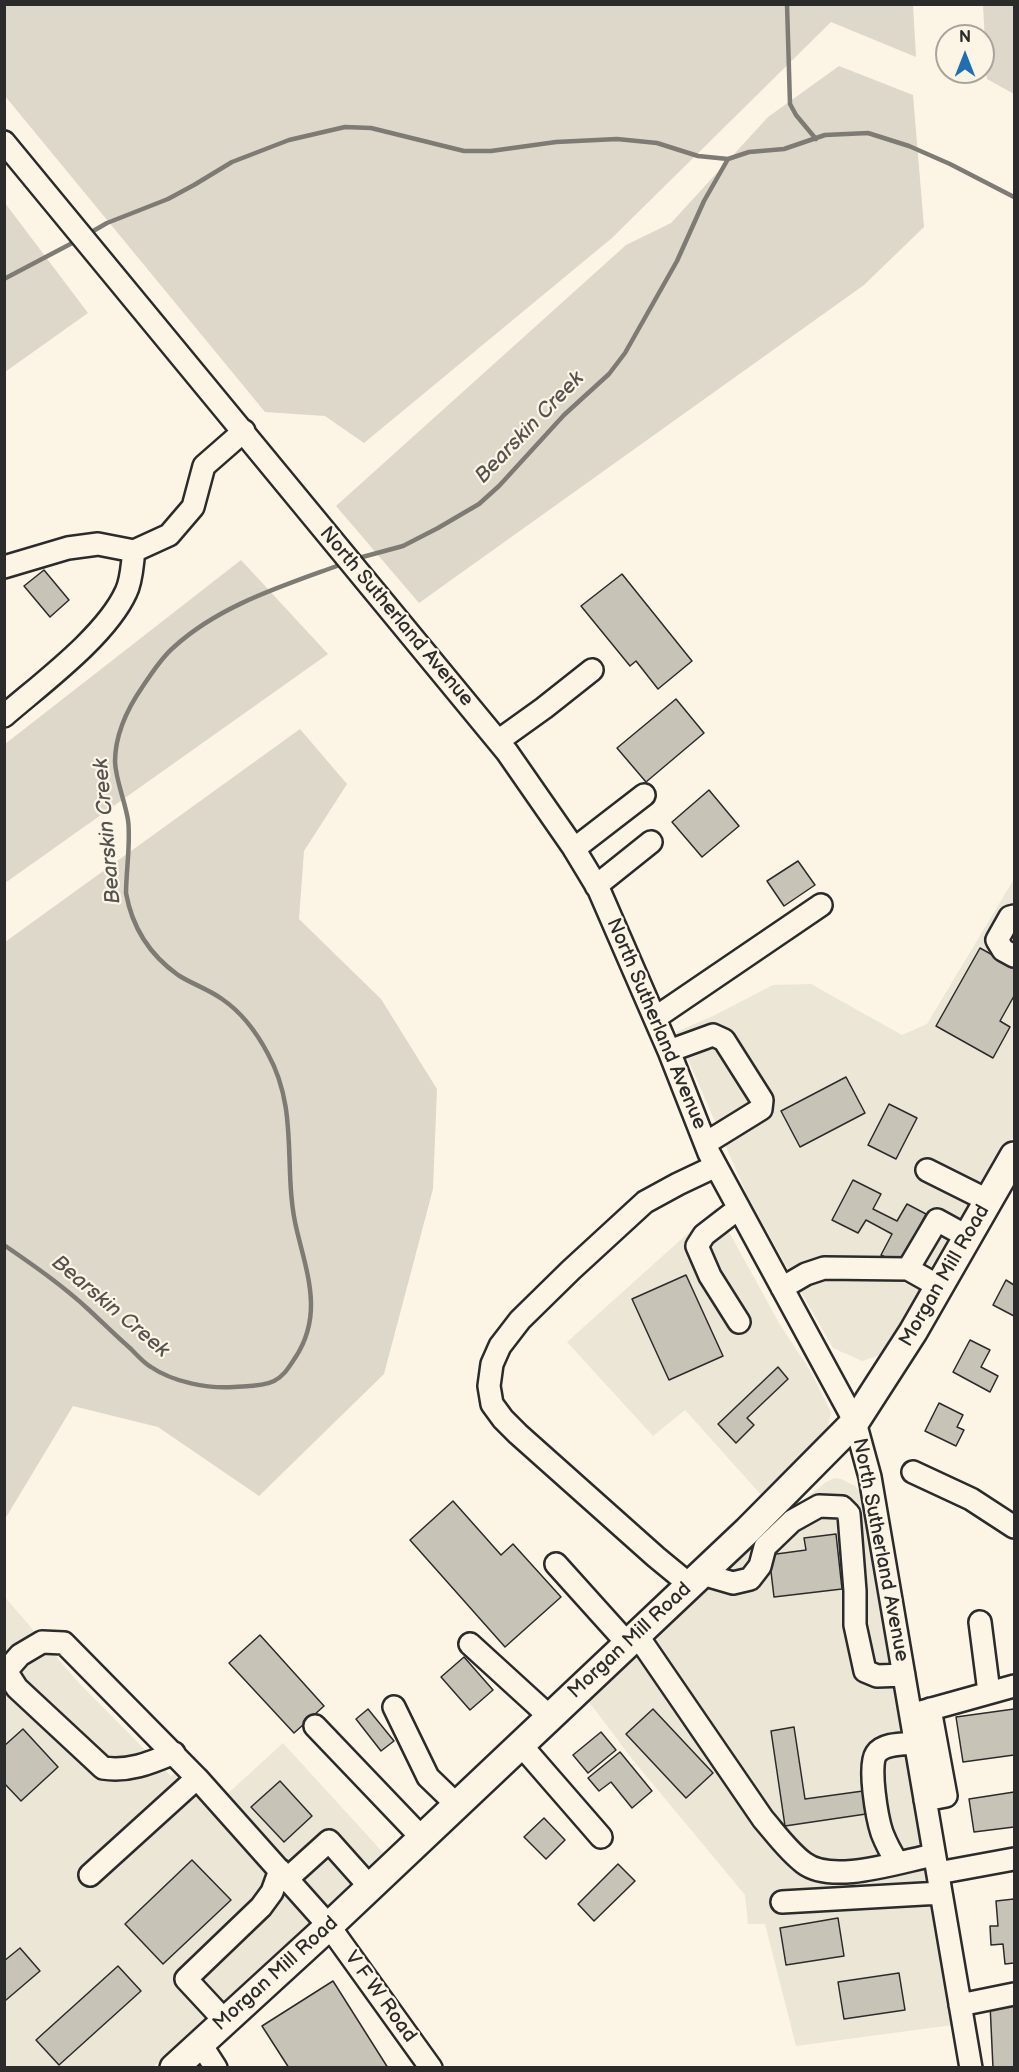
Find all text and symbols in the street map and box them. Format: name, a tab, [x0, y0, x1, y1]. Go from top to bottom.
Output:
north arrow	[935, 24, 995, 84]
text: N	[959, 28, 971, 47]
water label: Bearskin Creek	[470, 367, 590, 489]
street label: North Sutherland Avenue	[314, 522, 478, 712]
water label: Bearskin Creek	[89, 757, 127, 905]
street label: North Sutherland Avenue	[601, 915, 711, 1133]
street label: Morgan Mill Road	[895, 1201, 995, 1351]
water label: Bearskin Creek	[46, 1250, 174, 1364]
street label: North Sutherland Avenue	[847, 1436, 913, 1664]
street label: Morgan Mill Road	[563, 1578, 697, 1704]
street label: Morgan Mill Road	[209, 1912, 343, 2036]
street label: V F W Road	[339, 1947, 421, 2047]

